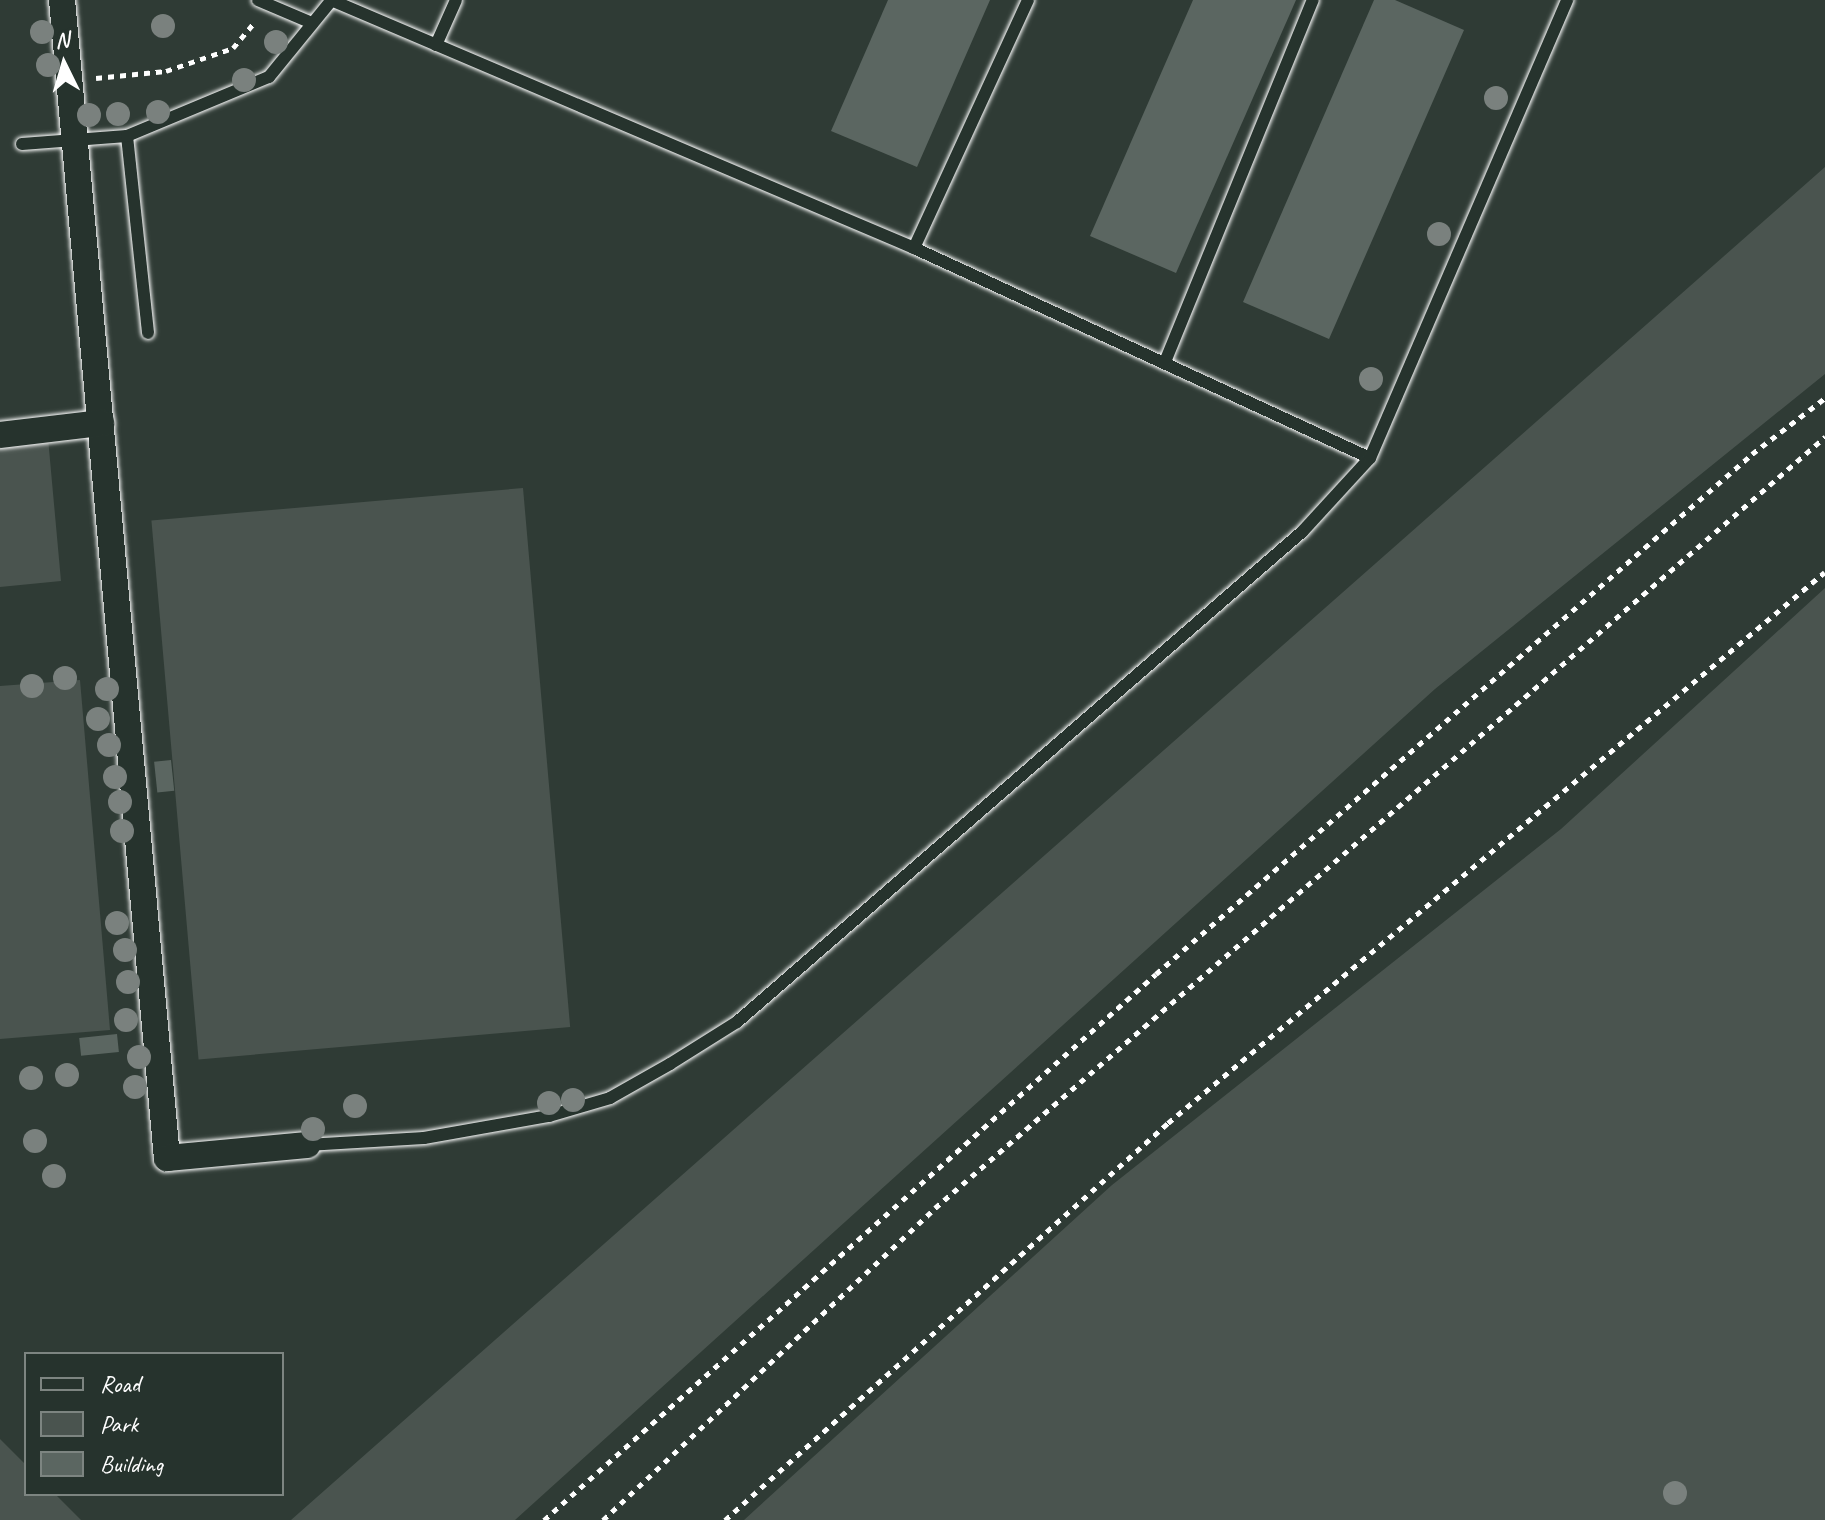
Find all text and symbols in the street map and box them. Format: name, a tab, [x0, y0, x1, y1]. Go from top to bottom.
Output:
north arrow	[24, 24, 104, 104]
text: N	[54, 26, 70, 55]
legend	[24, 1352, 284, 1496]
text: Road	[100, 1369, 140, 1399]
text: Park	[100, 1409, 138, 1439]
text: Building	[100, 1449, 163, 1479]

